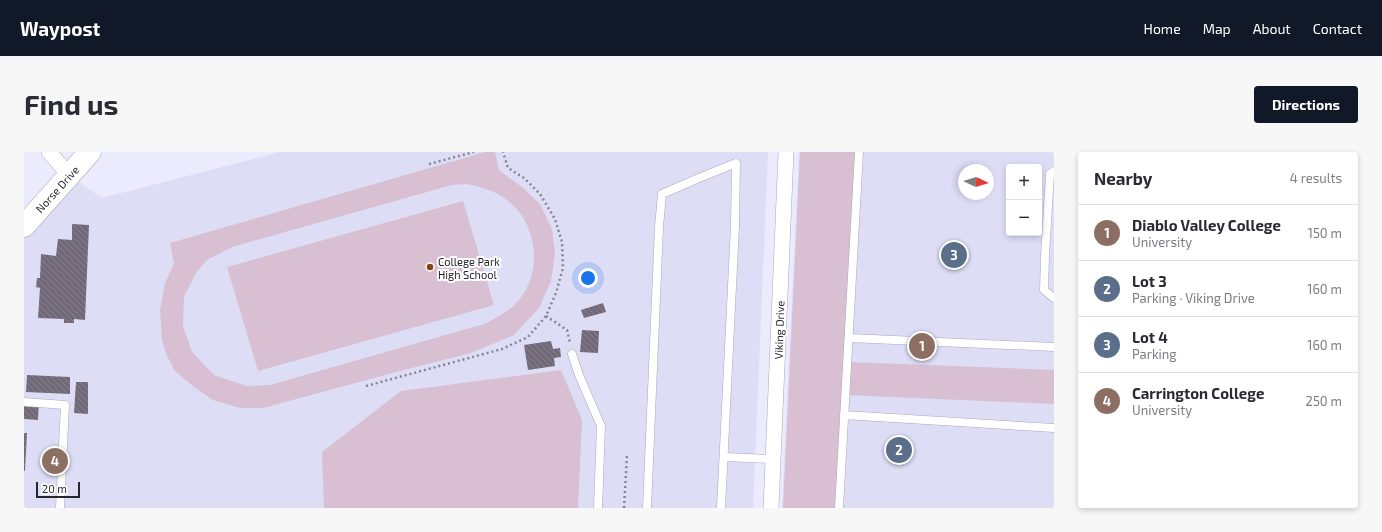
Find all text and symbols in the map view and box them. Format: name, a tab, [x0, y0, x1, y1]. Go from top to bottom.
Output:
text: Waypost	[20, 17, 100, 40]
text: Home	[1144, 20, 1181, 37]
text: Map	[1203, 20, 1231, 37]
text: About	[1253, 20, 1291, 37]
text: Contact	[1313, 20, 1362, 37]
button: Directions	[1254, 86, 1358, 123]
text: Find us	[24, 87, 118, 121]
street label: Norse Drive	[33, 163, 81, 215]
north arrow	[958, 164, 994, 200]
map controls	[1006, 164, 1042, 236]
button: +	[1006, 164, 1042, 200]
text: Nearby	[1094, 168, 1152, 188]
text: 4 results	[1290, 170, 1342, 186]
button: −	[1006, 200, 1042, 236]
text: Diablo Valley College	[1132, 216, 1281, 234]
text: 1	[1104, 225, 1110, 241]
text: 150 m	[1308, 225, 1342, 241]
text: University	[1132, 234, 1192, 250]
pin: 3	[941, 240, 967, 270]
place label: College Park High School	[438, 255, 500, 281]
marker: College Park High School	[425, 262, 435, 272]
your location	[578, 268, 598, 288]
text: Lot 3	[1132, 272, 1167, 290]
text: 2	[1103, 281, 1111, 297]
text: 160 m	[1307, 281, 1342, 297]
text: Parking · Viking Drive	[1132, 290, 1255, 306]
street label: Viking Drive	[771, 300, 787, 360]
text: Lot 4	[1132, 328, 1168, 346]
pin: 1	[909, 331, 935, 361]
text: 3	[1103, 337, 1111, 353]
text: 160 m	[1307, 337, 1342, 353]
text: Parking	[1132, 346, 1177, 362]
text: Carrington College	[1132, 384, 1264, 402]
text: 4	[1103, 393, 1111, 409]
text: 250 m	[1306, 393, 1342, 409]
text: University	[1132, 402, 1192, 418]
pin: 2	[886, 435, 912, 465]
pin: 4	[42, 446, 68, 476]
scale bar	[36, 480, 80, 499]
text: 20 m	[42, 482, 67, 495]

